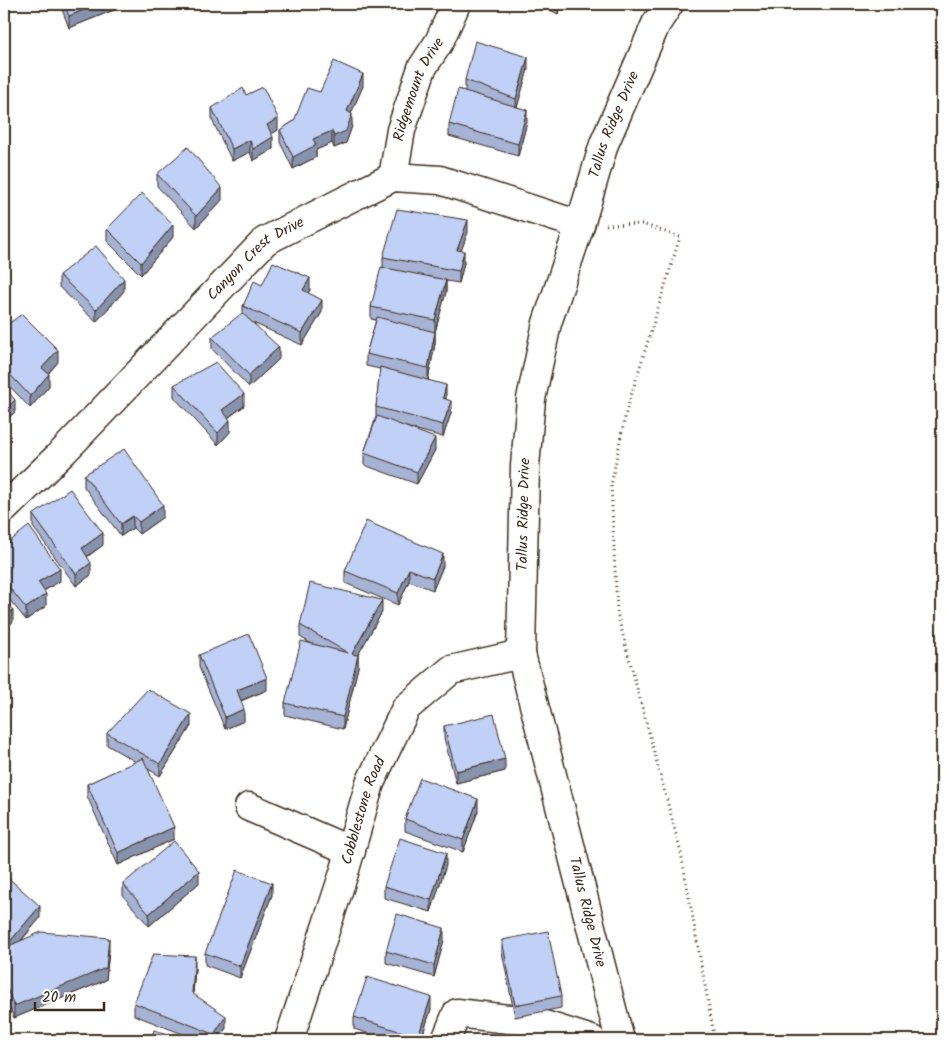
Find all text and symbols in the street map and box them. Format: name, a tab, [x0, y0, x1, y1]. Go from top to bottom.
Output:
street label: Ridgemount Drive	[387, 33, 451, 143]
street label: Tallus Ridge Drive	[583, 67, 646, 181]
street label: Canyon Crest Drive	[202, 211, 309, 307]
street label: Tallus Ridge Drive	[511, 457, 538, 571]
street label: Cobblestone Road	[335, 753, 393, 867]
street label: Tallus Ridge Drive	[562, 854, 612, 970]
scale bar	[35, 979, 104, 1011]
text: 20 m	[42, 986, 76, 1010]

